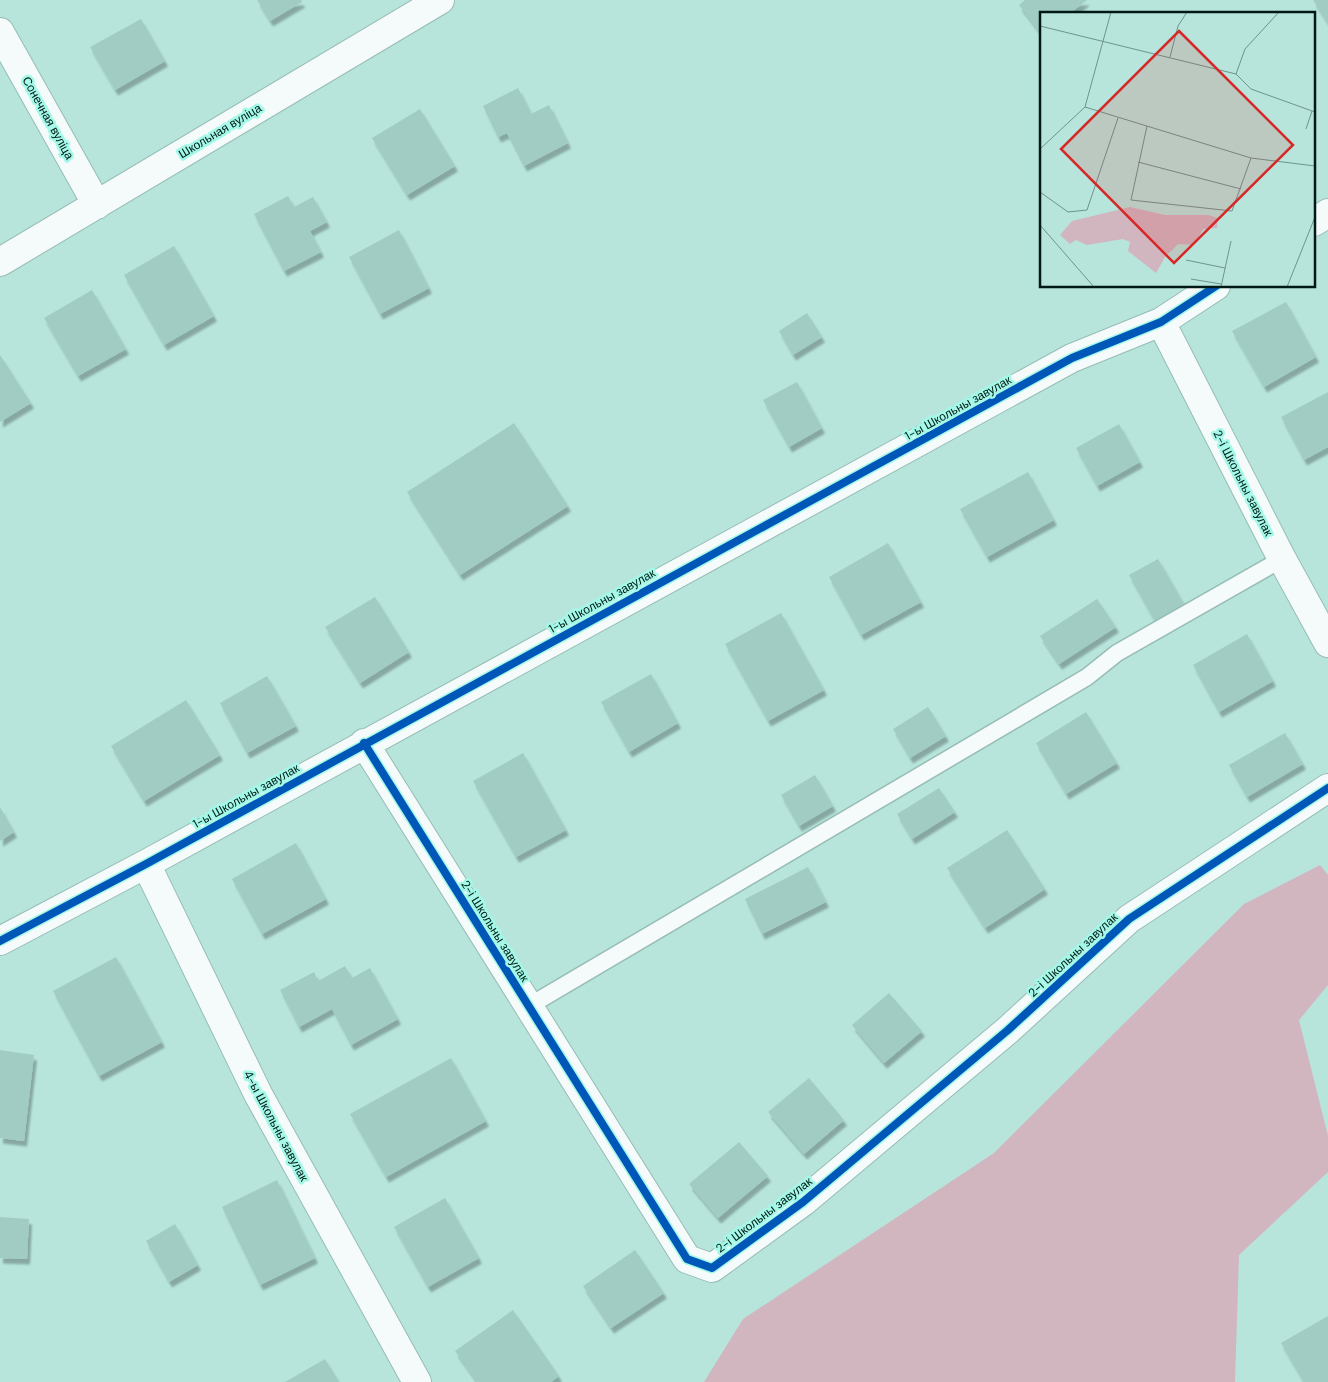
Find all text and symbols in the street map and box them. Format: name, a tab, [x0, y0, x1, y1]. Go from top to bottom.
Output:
inset map	[1040, 12, 1316, 288]
street label: Сонечная вуліца	[19, 74, 78, 163]
street label: Школьная вуліца	[176, 100, 265, 162]
street label: 1-ы Школьны завулак	[902, 372, 1015, 444]
street label: 2-і Школьны завулак	[1209, 427, 1277, 539]
street label: 1-ы Школьны завулак	[546, 565, 659, 637]
street label: 1-ы Школьны завулак	[190, 760, 303, 832]
street label: 2-і Школьны завулак	[457, 877, 533, 985]
street label: 2-і Школьны завулак	[1025, 909, 1122, 1001]
street label: 4-ы Школьны завулак	[240, 1068, 312, 1185]
street label: 2-і Школьны завулак	[713, 1173, 816, 1257]

